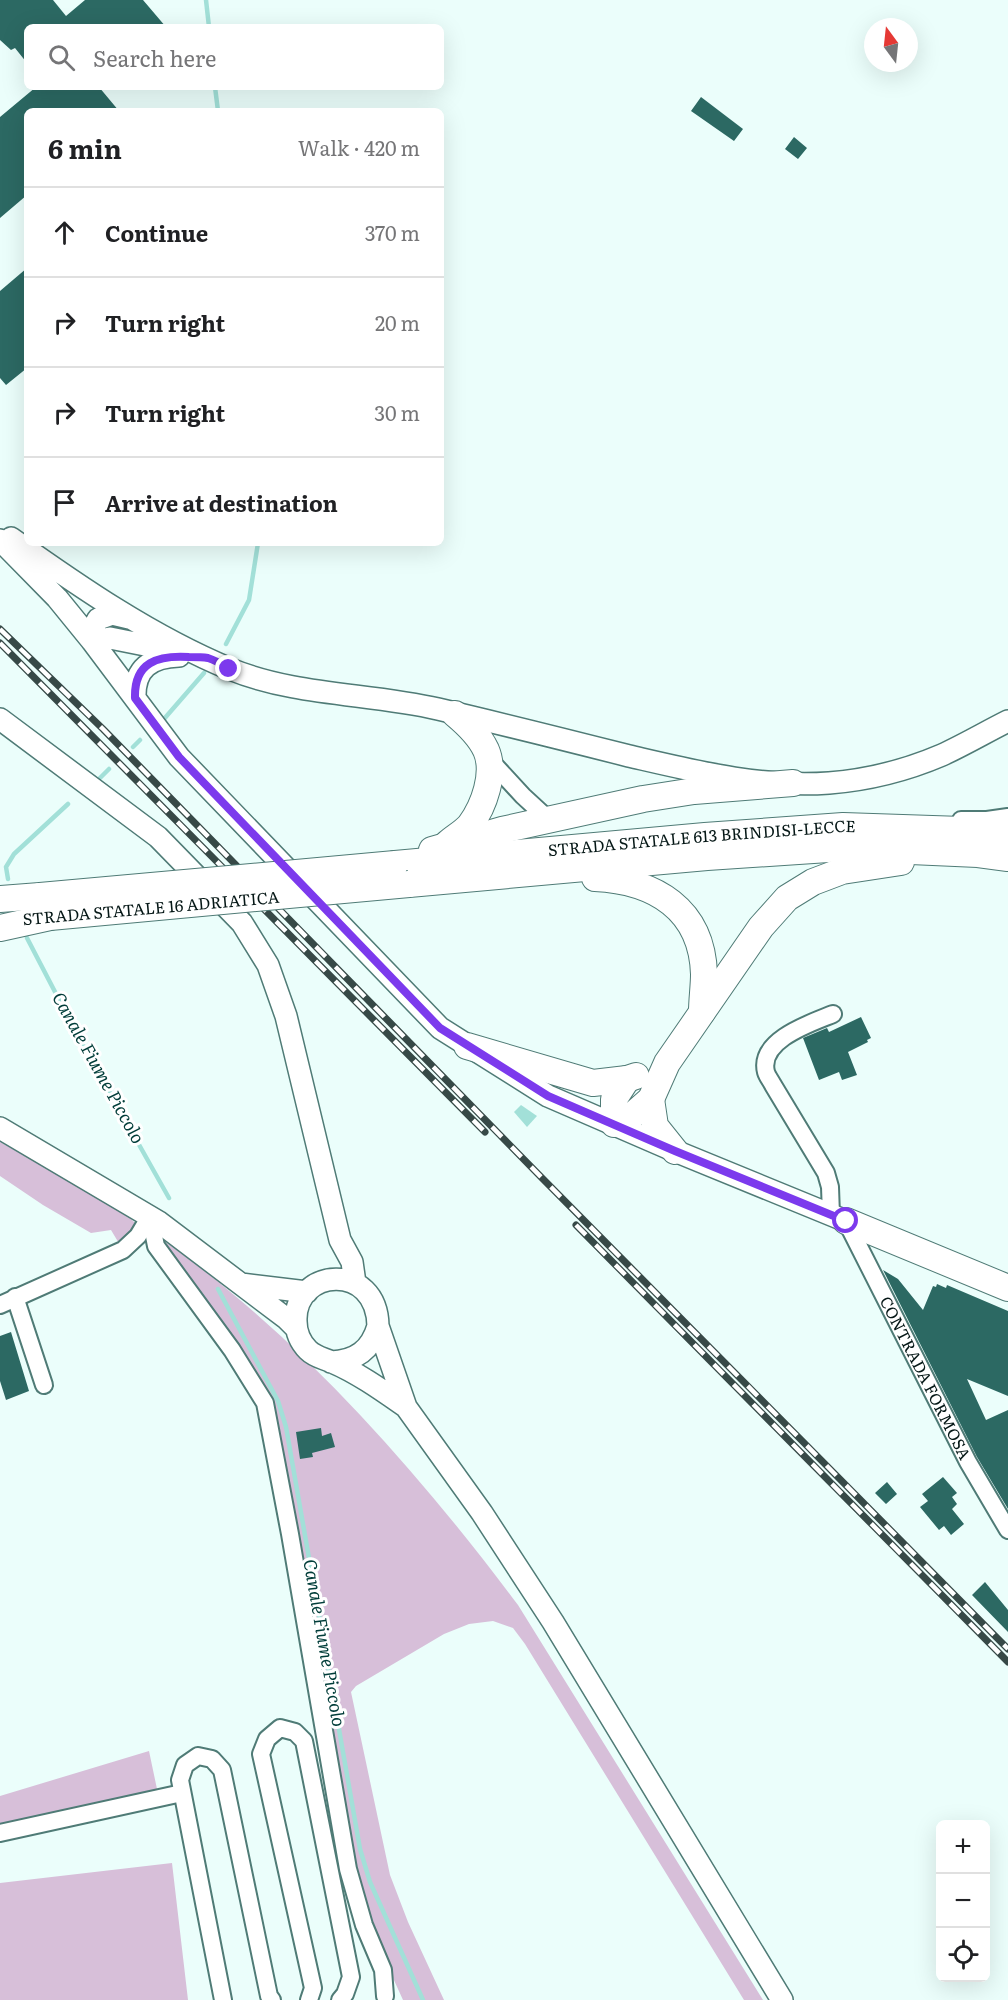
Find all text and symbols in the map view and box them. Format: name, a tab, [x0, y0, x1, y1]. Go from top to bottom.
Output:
north arrow	[864, 18, 918, 72]
search box	[24, 24, 444, 90]
icon: search	[45, 41, 78, 74]
text: Search here	[93, 41, 216, 74]
text: 6 min	[48, 128, 122, 167]
text: Walk · 420 m	[298, 132, 420, 162]
icon: ahead	[48, 216, 81, 249]
text: Continue	[105, 216, 208, 249]
text: 370 m	[365, 217, 420, 247]
icon: right	[48, 306, 81, 339]
text: Turn right	[105, 306, 225, 339]
text: 20 m	[375, 307, 420, 337]
icon: right	[48, 396, 81, 429]
text: Turn right	[105, 396, 225, 429]
text: 30 m	[374, 397, 420, 427]
icon: arrive	[48, 486, 81, 519]
text: Arrive at destination	[105, 486, 338, 519]
route end	[215, 655, 241, 681]
street label: STRADA STATALE 613 BRINDISI-LECCE	[547, 813, 856, 861]
street label: STRADA STATALE 16 ADRIATICA	[22, 884, 280, 930]
water label: Canale Fiume Piccolo	[46, 986, 152, 1148]
route start	[832, 1207, 858, 1233]
street label: CONTRADA FORMOSA	[875, 1292, 978, 1464]
water label: Canale Fiume Piccolo	[297, 1557, 354, 1729]
map controls	[936, 1820, 990, 1982]
button: +	[936, 1820, 990, 1874]
button: −	[936, 1874, 990, 1928]
button: locate	[936, 1928, 990, 1982]

